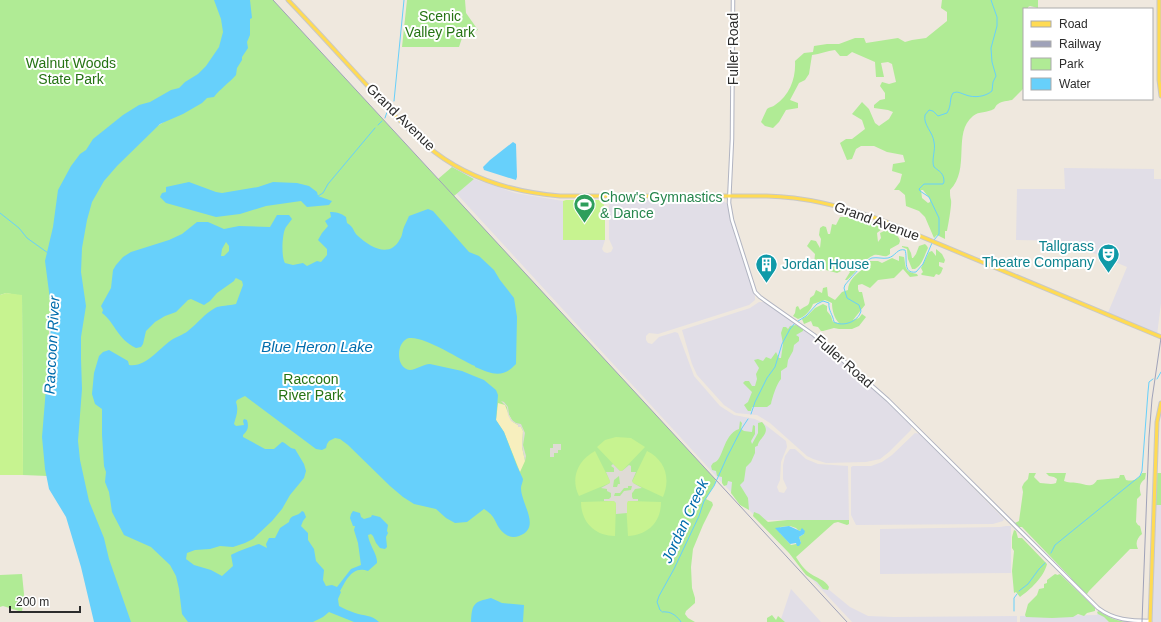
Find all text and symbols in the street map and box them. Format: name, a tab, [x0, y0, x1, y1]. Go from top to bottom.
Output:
park label: Scenic Valley Park	[405, 8, 476, 40]
legend	[1023, 8, 1153, 100]
street label: Fuller Road	[725, 13, 741, 85]
text: Road	[1059, 17, 1088, 31]
text: Railway	[1059, 37, 1101, 51]
park label: Walnut Woods State Park	[26, 55, 116, 87]
text: Park	[1059, 57, 1085, 71]
text: Water	[1059, 77, 1091, 91]
street label: Grand Avenue	[363, 80, 439, 154]
place label: Chow's Gymnastics & Dance	[600, 189, 722, 221]
sports icon: Chow's Gymnastics & Dance	[571, 192, 597, 225]
street label: Grand Avenue	[832, 198, 922, 244]
place label: Tallgrass Theatre Company	[982, 238, 1094, 270]
theatre icon: Tallgrass Theatre Company	[1096, 241, 1122, 274]
building icon: Jordan House	[753, 251, 779, 284]
place label: Jordan House	[782, 256, 869, 272]
water label: Raccoon River	[40, 294, 63, 395]
street label: Fuller Road	[811, 331, 877, 391]
water label: Blue Heron Lake	[261, 338, 373, 355]
park label: Raccoon River Park	[278, 371, 345, 403]
water label: Jordan Creek	[657, 475, 712, 566]
scale bar	[10, 588, 80, 614]
text: 200 m	[16, 595, 49, 609]

